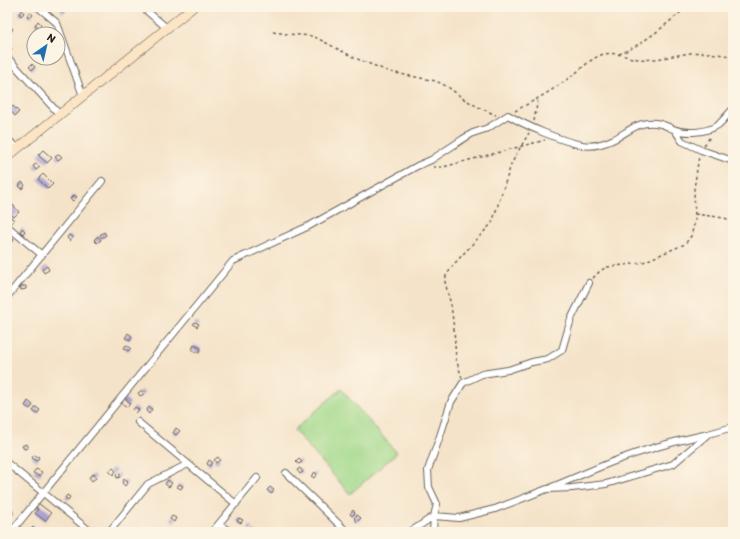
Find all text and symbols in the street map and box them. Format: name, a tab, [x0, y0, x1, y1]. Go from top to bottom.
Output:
north arrow	[26, 26, 66, 66]
text: N	[45, 31, 58, 46]

